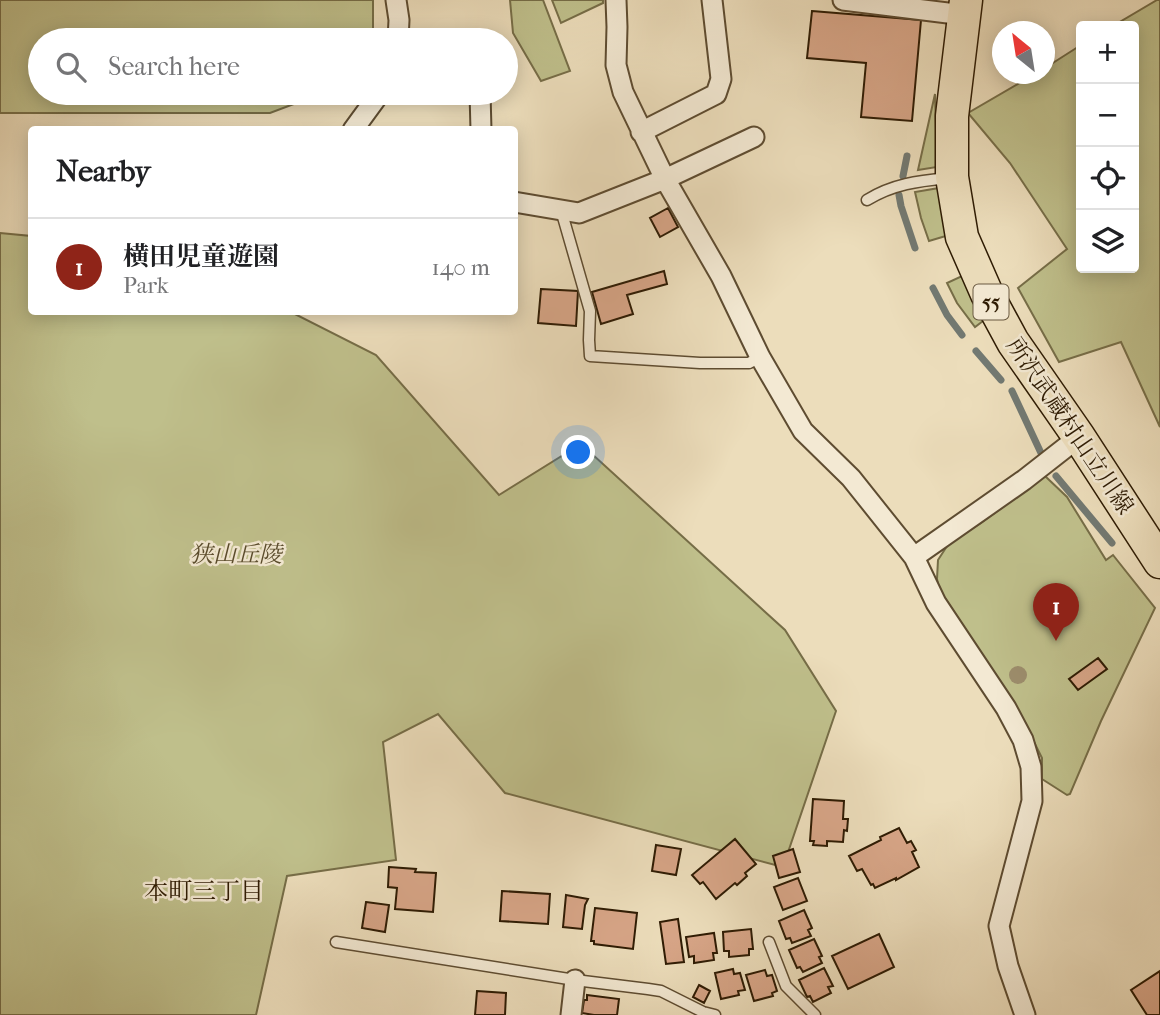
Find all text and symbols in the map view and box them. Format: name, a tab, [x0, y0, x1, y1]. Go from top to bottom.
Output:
north arrow	[992, 21, 1055, 84]
map controls	[1076, 21, 1139, 273]
button: +	[1076, 21, 1139, 84]
search box	[28, 28, 518, 105]
icon: search	[52, 48, 90, 86]
text: Search here	[108, 51, 240, 82]
button: −	[1076, 84, 1139, 147]
button: locate	[1076, 147, 1139, 210]
text: Nearby	[56, 154, 151, 189]
button: layers	[1076, 210, 1139, 273]
text: 横田児童遊園	[123, 241, 279, 272]
text: 1	[75, 254, 83, 281]
text: 140 m	[431, 254, 490, 281]
text: Park	[123, 272, 169, 299]
road number: 55	[974, 284, 1009, 320]
street label: 所沢武蔵村山立川線	[1001, 333, 1139, 519]
your location	[561, 435, 595, 469]
park label: 狭山丘陵	[190, 541, 285, 568]
pin: 1	[1033, 583, 1079, 641]
district label: 本町三丁目	[144, 877, 264, 905]

